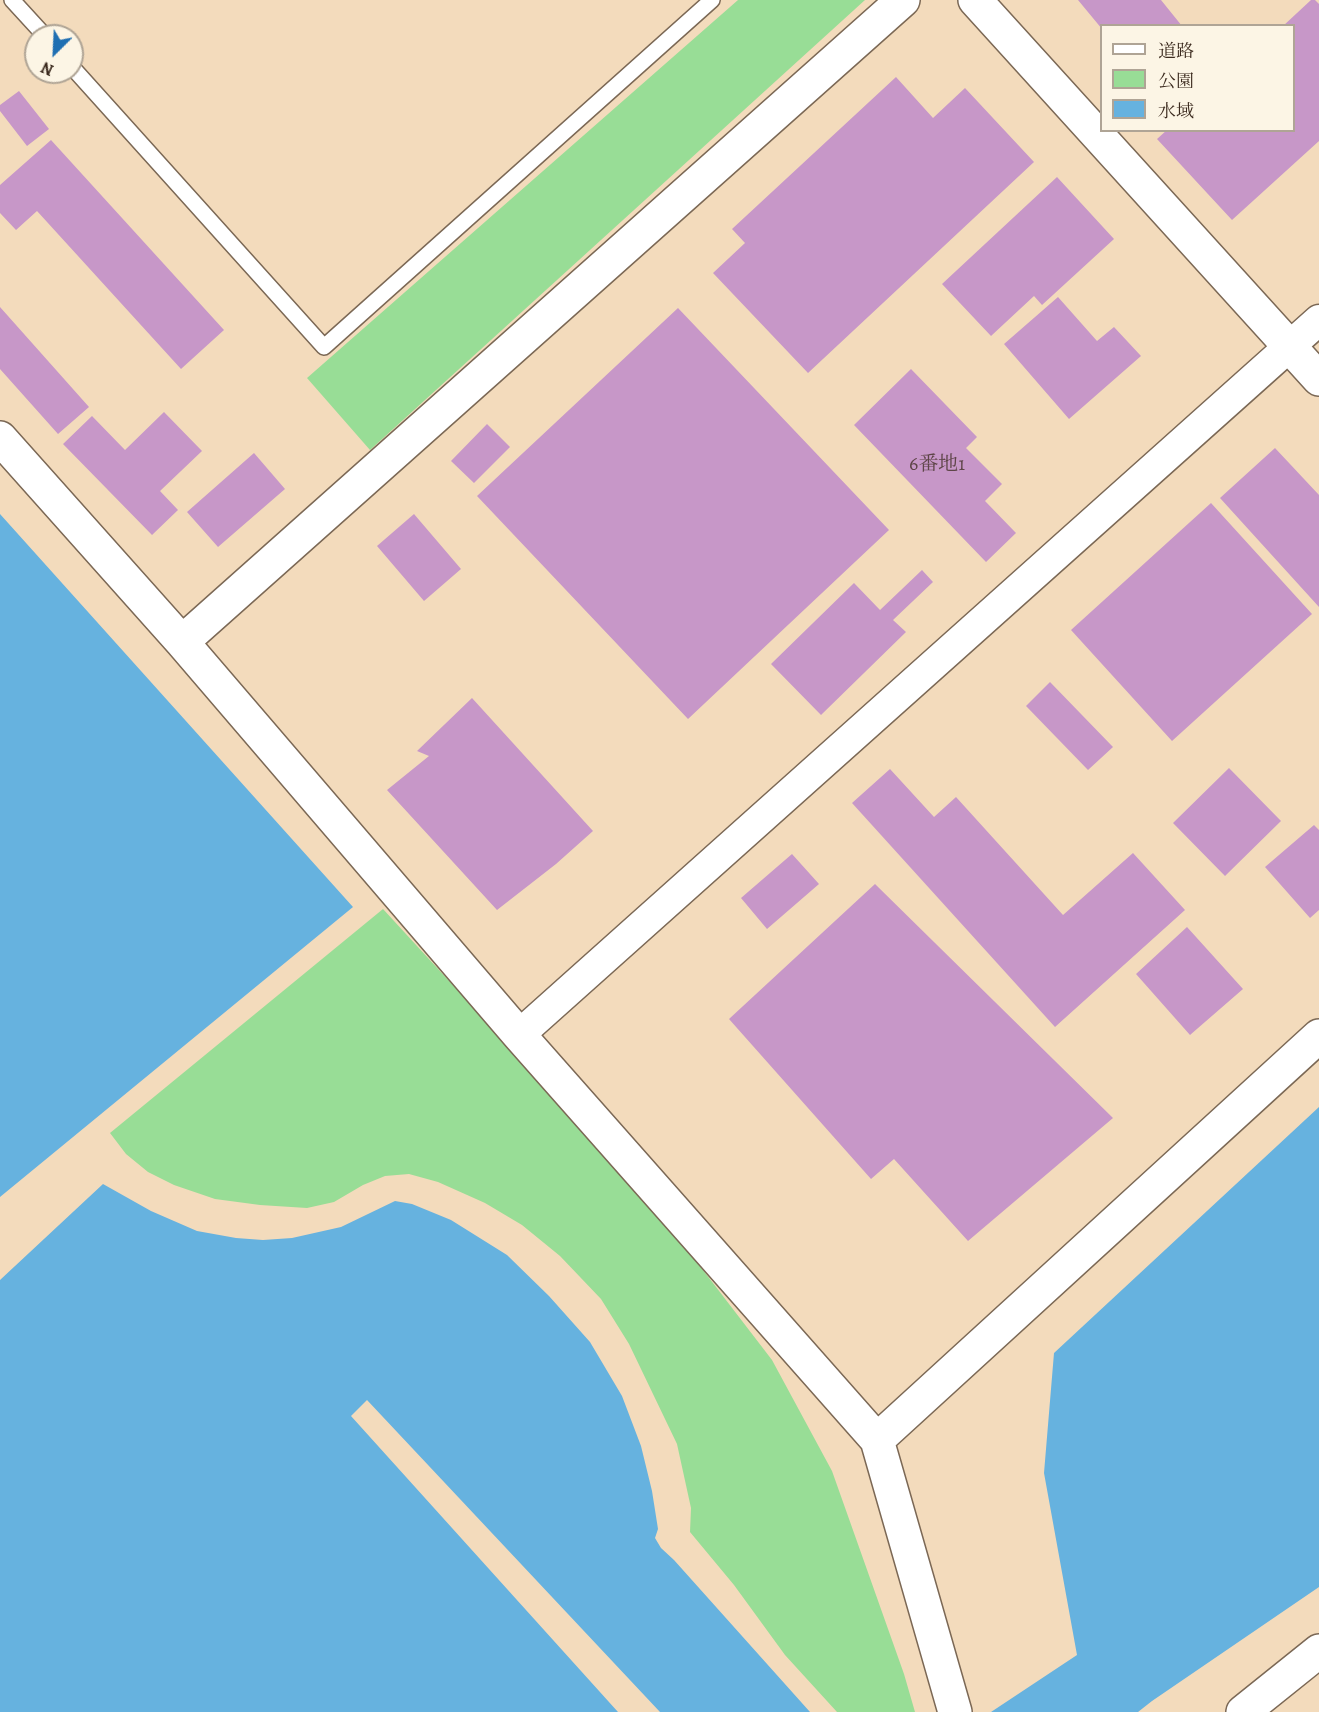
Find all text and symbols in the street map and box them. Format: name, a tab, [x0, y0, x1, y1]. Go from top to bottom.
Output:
north arrow	[24, 24, 84, 84]
legend	[1100, 24, 1295, 132]
text: 道路	[1158, 39, 1194, 63]
text: N	[38, 56, 57, 81]
text: 公園	[1158, 69, 1194, 93]
text: 水域	[1158, 99, 1194, 123]
house number: 6番地1	[909, 453, 965, 477]

